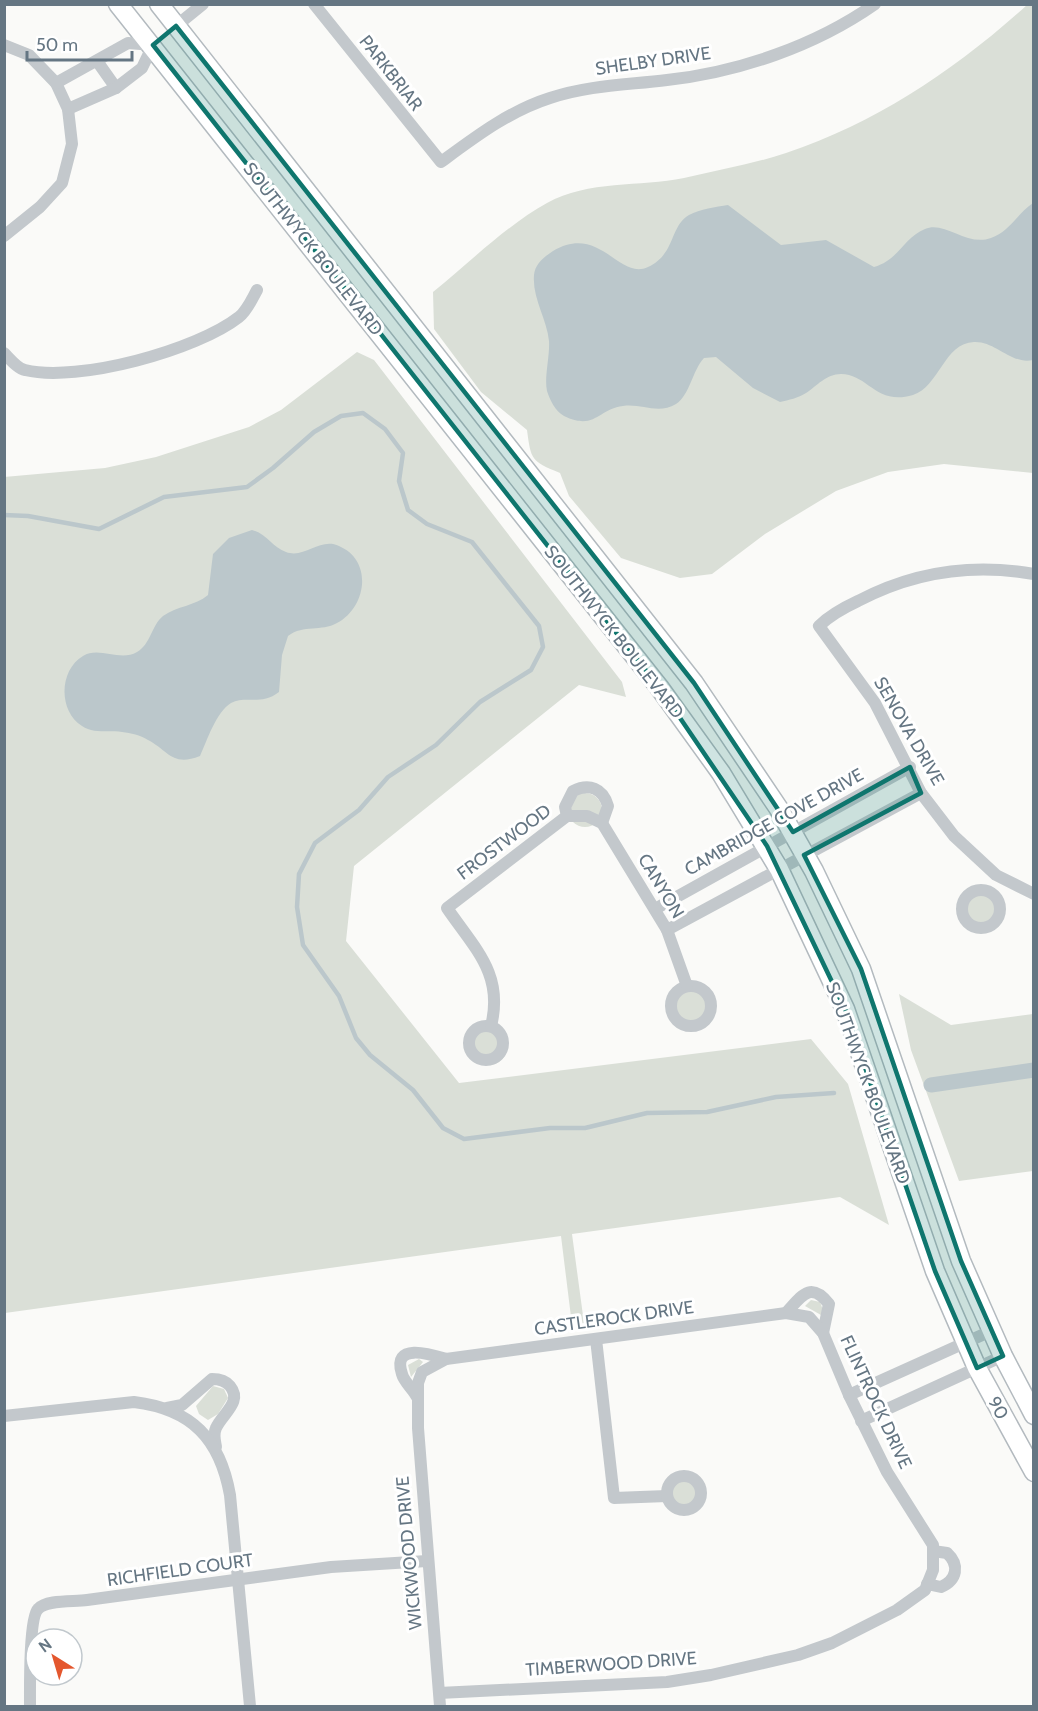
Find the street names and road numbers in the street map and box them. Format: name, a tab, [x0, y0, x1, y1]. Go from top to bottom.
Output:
street label: PARKBRIAR	[355, 31, 427, 115]
street label: SHELBY DRIVE	[594, 42, 712, 80]
street label: SOUTHWYCK BOULEVARD	[239, 158, 387, 340]
street label: SOUTHWYCK BOULEVARD	[540, 541, 688, 723]
street label: SENOVA DRIVE	[869, 673, 949, 789]
street label: CAMBRIDGE COVE DRIVE	[681, 764, 867, 880]
street label: FROSTWOOD	[453, 800, 555, 884]
street label: CANYON	[633, 850, 689, 922]
street label: SOUTHWYCK BOULEVARD	[821, 979, 915, 1187]
street label: CASTLEROCK DRIVE	[533, 1296, 695, 1340]
street label: FLINTROCK DRIVE	[835, 1332, 917, 1472]
street label: 90	[983, 1393, 1013, 1423]
street label: WICKWOOD DRIVE	[391, 1475, 427, 1631]
street label: RICHFIELD COURT	[106, 1549, 255, 1591]
street label: TIMBERWOOD DRIVE	[525, 1647, 697, 1681]

